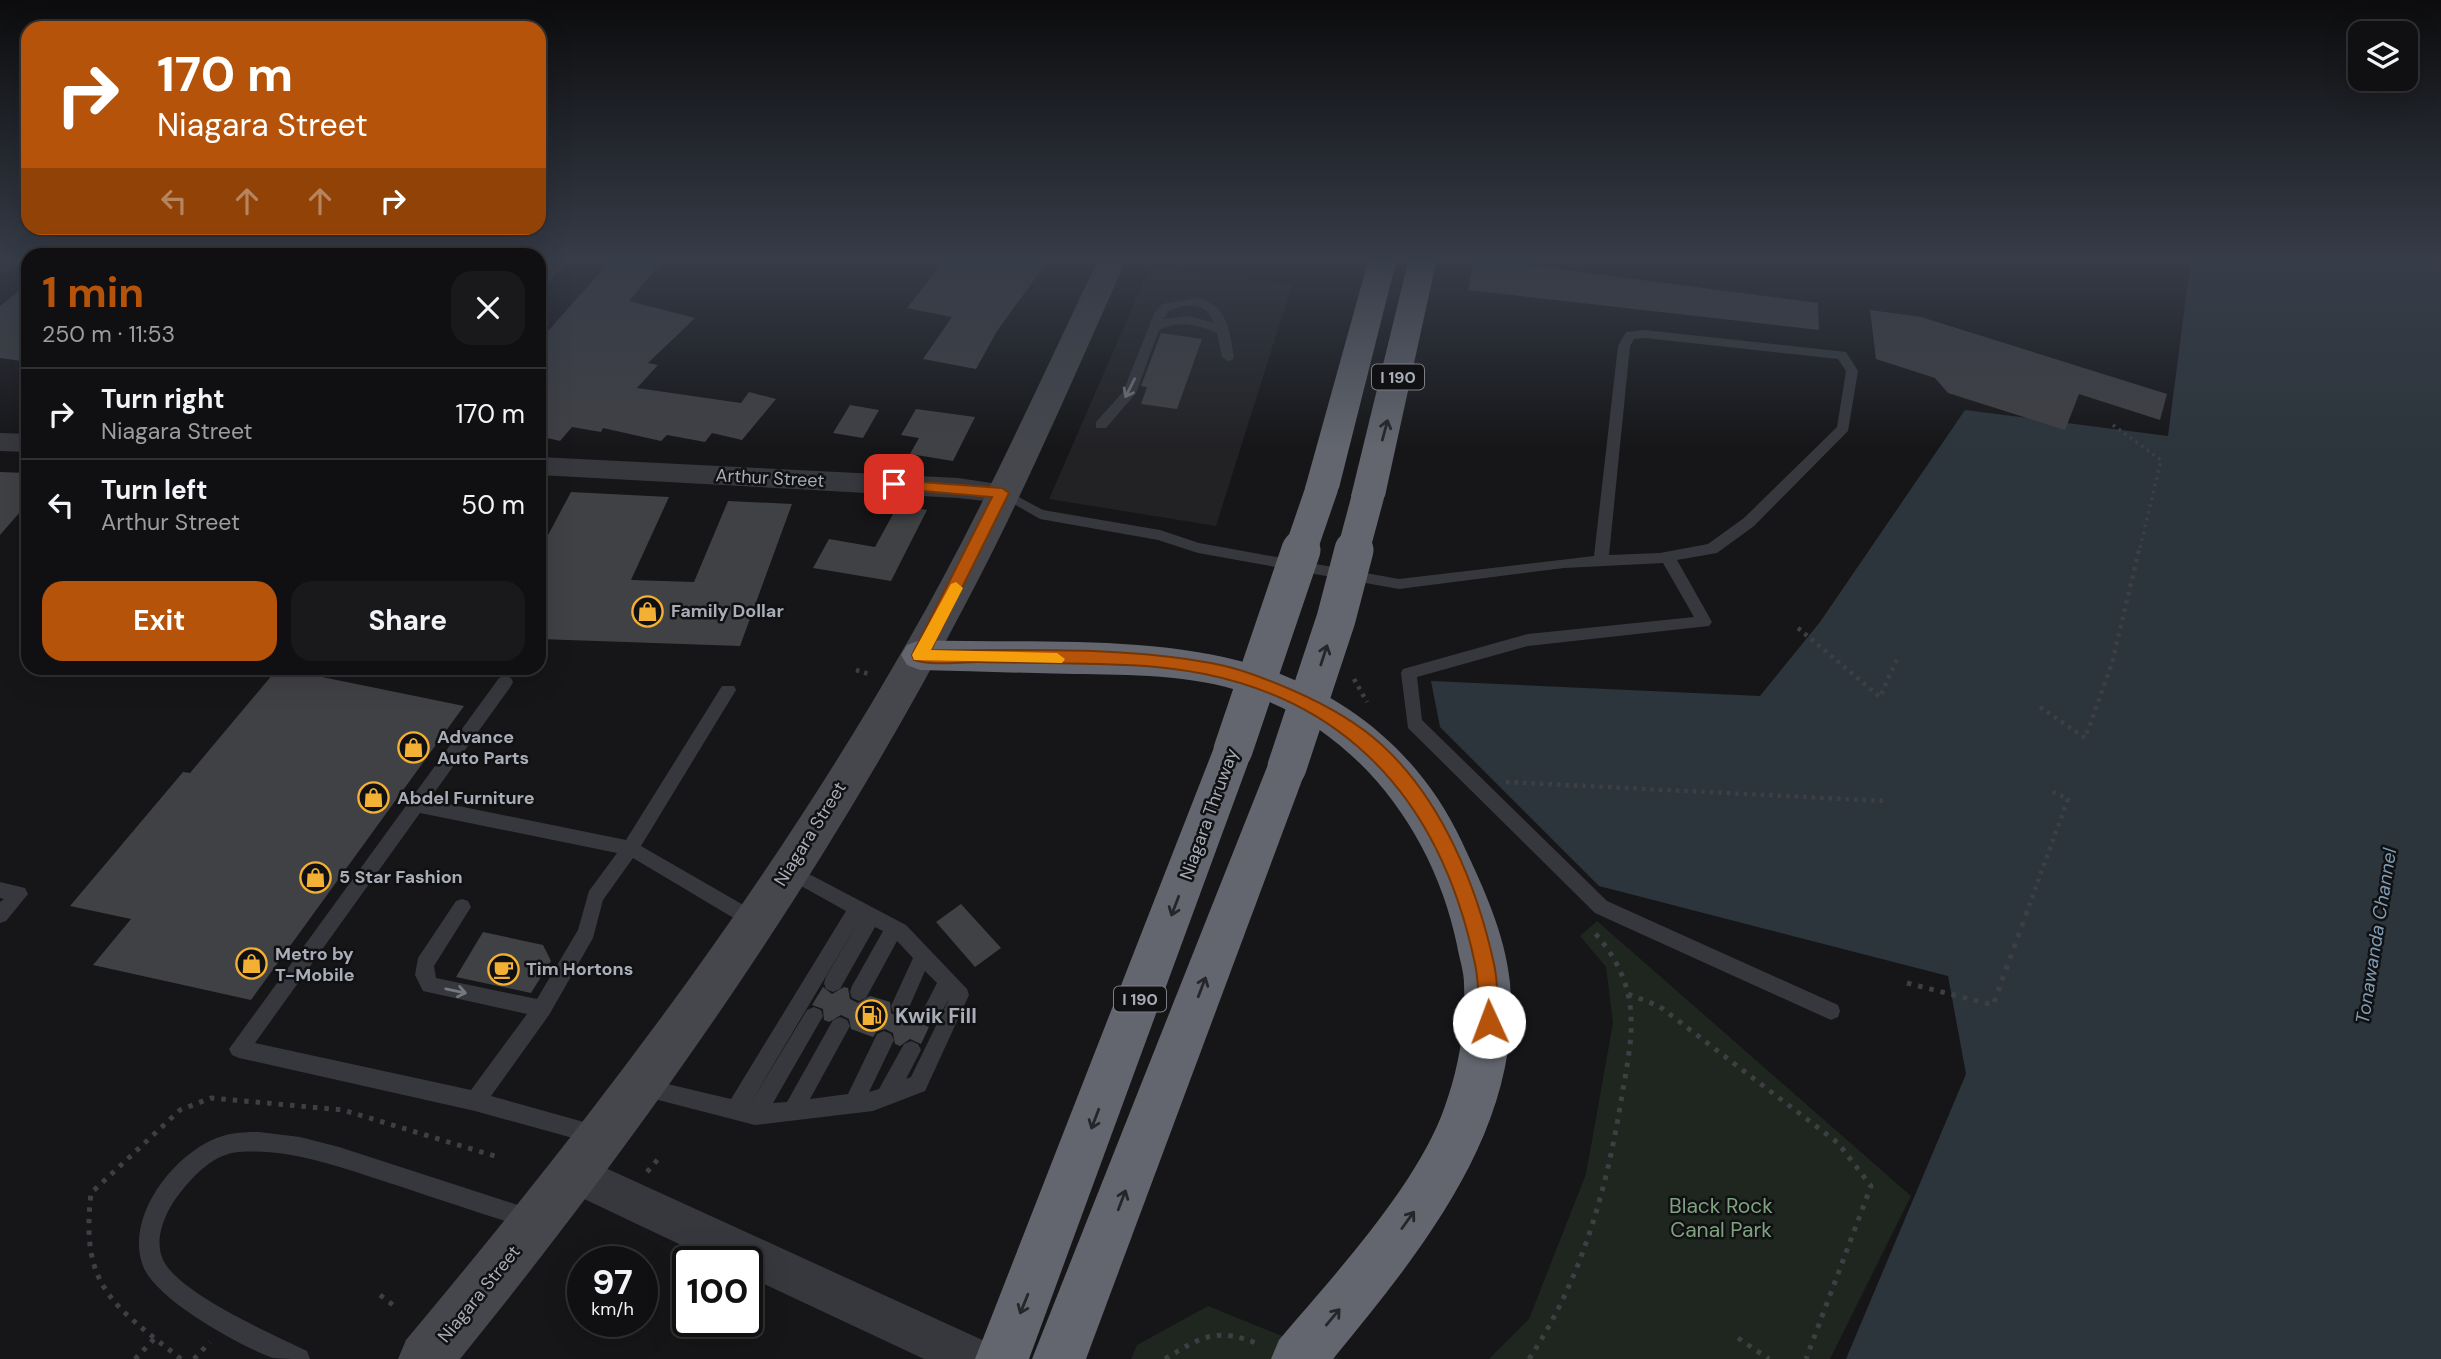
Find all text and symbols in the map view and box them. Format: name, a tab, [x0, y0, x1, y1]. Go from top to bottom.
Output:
map controls	[2348, 21, 2418, 91]
button: layers	[2348, 21, 2418, 91]
text: 170 m	[157, 42, 293, 106]
icon: right	[42, 49, 133, 140]
text: Niagara Street	[157, 104, 368, 146]
icon: left	[155, 182, 193, 220]
icon: ahead	[228, 182, 266, 220]
icon: ahead	[301, 182, 339, 220]
icon: right	[374, 182, 412, 220]
text: 1 min	[42, 265, 144, 320]
button: close	[451, 271, 525, 345]
text: 250 m · 11:53	[42, 319, 175, 349]
road number: I 190	[1372, 364, 1424, 390]
one-way arrow	[1122, 377, 1136, 398]
text: Turn right	[101, 382, 225, 416]
icon: right	[42, 395, 80, 433]
text: 170 m	[456, 397, 525, 431]
text: Niagara Street	[101, 416, 253, 446]
one-way arrow	[1379, 419, 1392, 442]
pin	[864, 454, 924, 514]
street label: Arthur Street	[715, 463, 825, 493]
icon: arrive	[875, 465, 913, 503]
text: Turn left	[101, 473, 208, 507]
icon: left	[42, 486, 80, 524]
text: 50 m	[461, 488, 525, 522]
text: Arthur Street	[101, 507, 240, 537]
button: Exit	[42, 581, 277, 661]
button: Share	[291, 581, 525, 661]
shop icon: Family Dollar	[631, 594, 665, 628]
place label: Family Dollar	[671, 599, 784, 623]
one-way arrow	[1319, 645, 1331, 667]
place label: Advance Auto Parts	[437, 725, 529, 770]
shop icon: Advance Auto Parts	[397, 730, 431, 764]
street label: Niagara Thruway	[1174, 745, 1244, 883]
street label: Niagara Street	[768, 777, 852, 891]
shop icon: Abdel Furniture	[357, 781, 391, 815]
place label: Abdel Furniture	[397, 786, 535, 810]
water label: Tonawanda Channel	[2350, 846, 2402, 1026]
shop icon: 5 Star Fashion	[299, 860, 333, 894]
place label: 5 Star Fashion	[339, 865, 463, 889]
one-way arrow	[1167, 894, 1180, 916]
place label: Metro by T-Mobile	[275, 942, 355, 987]
shop icon: Metro by T-Mobile	[235, 947, 269, 981]
cafe icon: Tim Hortons	[486, 952, 520, 986]
place label: Tim Hortons	[526, 957, 633, 981]
one-way arrow	[1197, 976, 1210, 998]
one-way arrow	[444, 984, 467, 998]
position arrow	[1452, 985, 1526, 1059]
road number: I 190	[1114, 987, 1166, 1012]
fuel station icon: Kwik Fill	[855, 999, 889, 1033]
place label: Kwik Fill	[895, 1002, 977, 1030]
one-way arrow	[1087, 1107, 1100, 1129]
one-way arrow	[1117, 1189, 1129, 1211]
park label: Black Rock Canal Park	[1669, 1192, 1773, 1244]
one-way arrow	[1401, 1211, 1415, 1230]
street label: Niagara Street	[432, 1240, 526, 1348]
speed limit sign: 100	[672, 1246, 763, 1337]
text: 97	[592, 1259, 633, 1305]
one-way arrow	[1017, 1292, 1030, 1314]
text: km/h	[591, 1297, 634, 1321]
one-way arrow	[1325, 1309, 1341, 1327]

